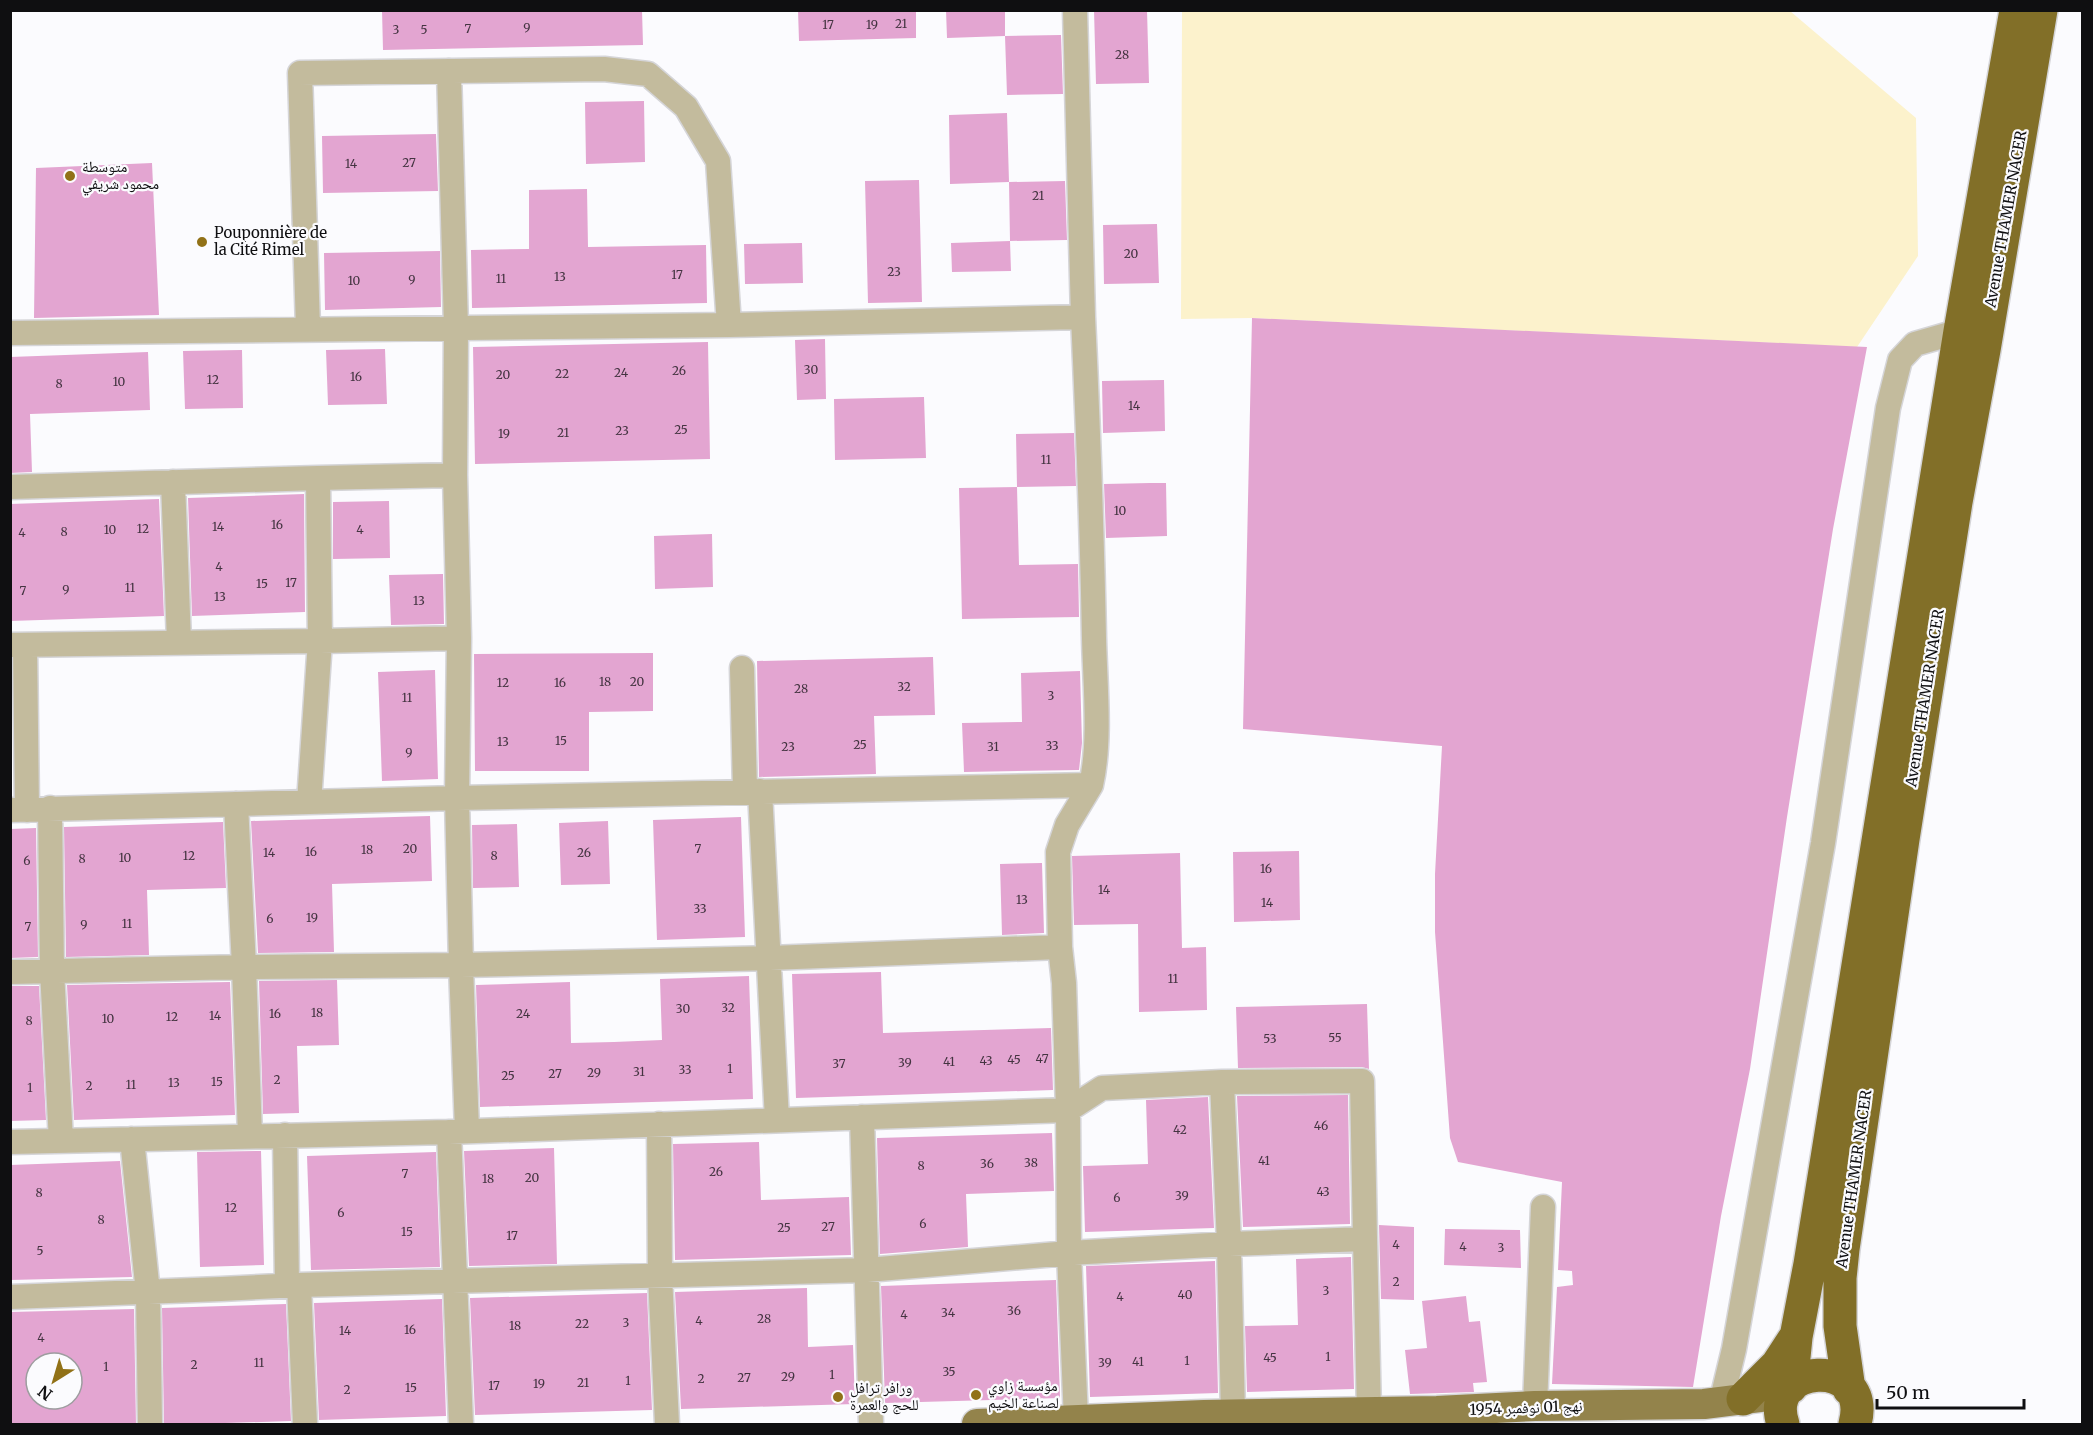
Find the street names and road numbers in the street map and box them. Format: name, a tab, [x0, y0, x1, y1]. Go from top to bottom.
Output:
street label: Avenue THAMER NACER	[1980, 128, 2031, 310]
street label: Avenue THAMER NACER	[1901, 607, 1948, 789]
street label: Avenue THAMER NACER	[1831, 1088, 1875, 1270]
street label: نهج 01 نوفمبر 1954	[1469, 1396, 1583, 1420]

